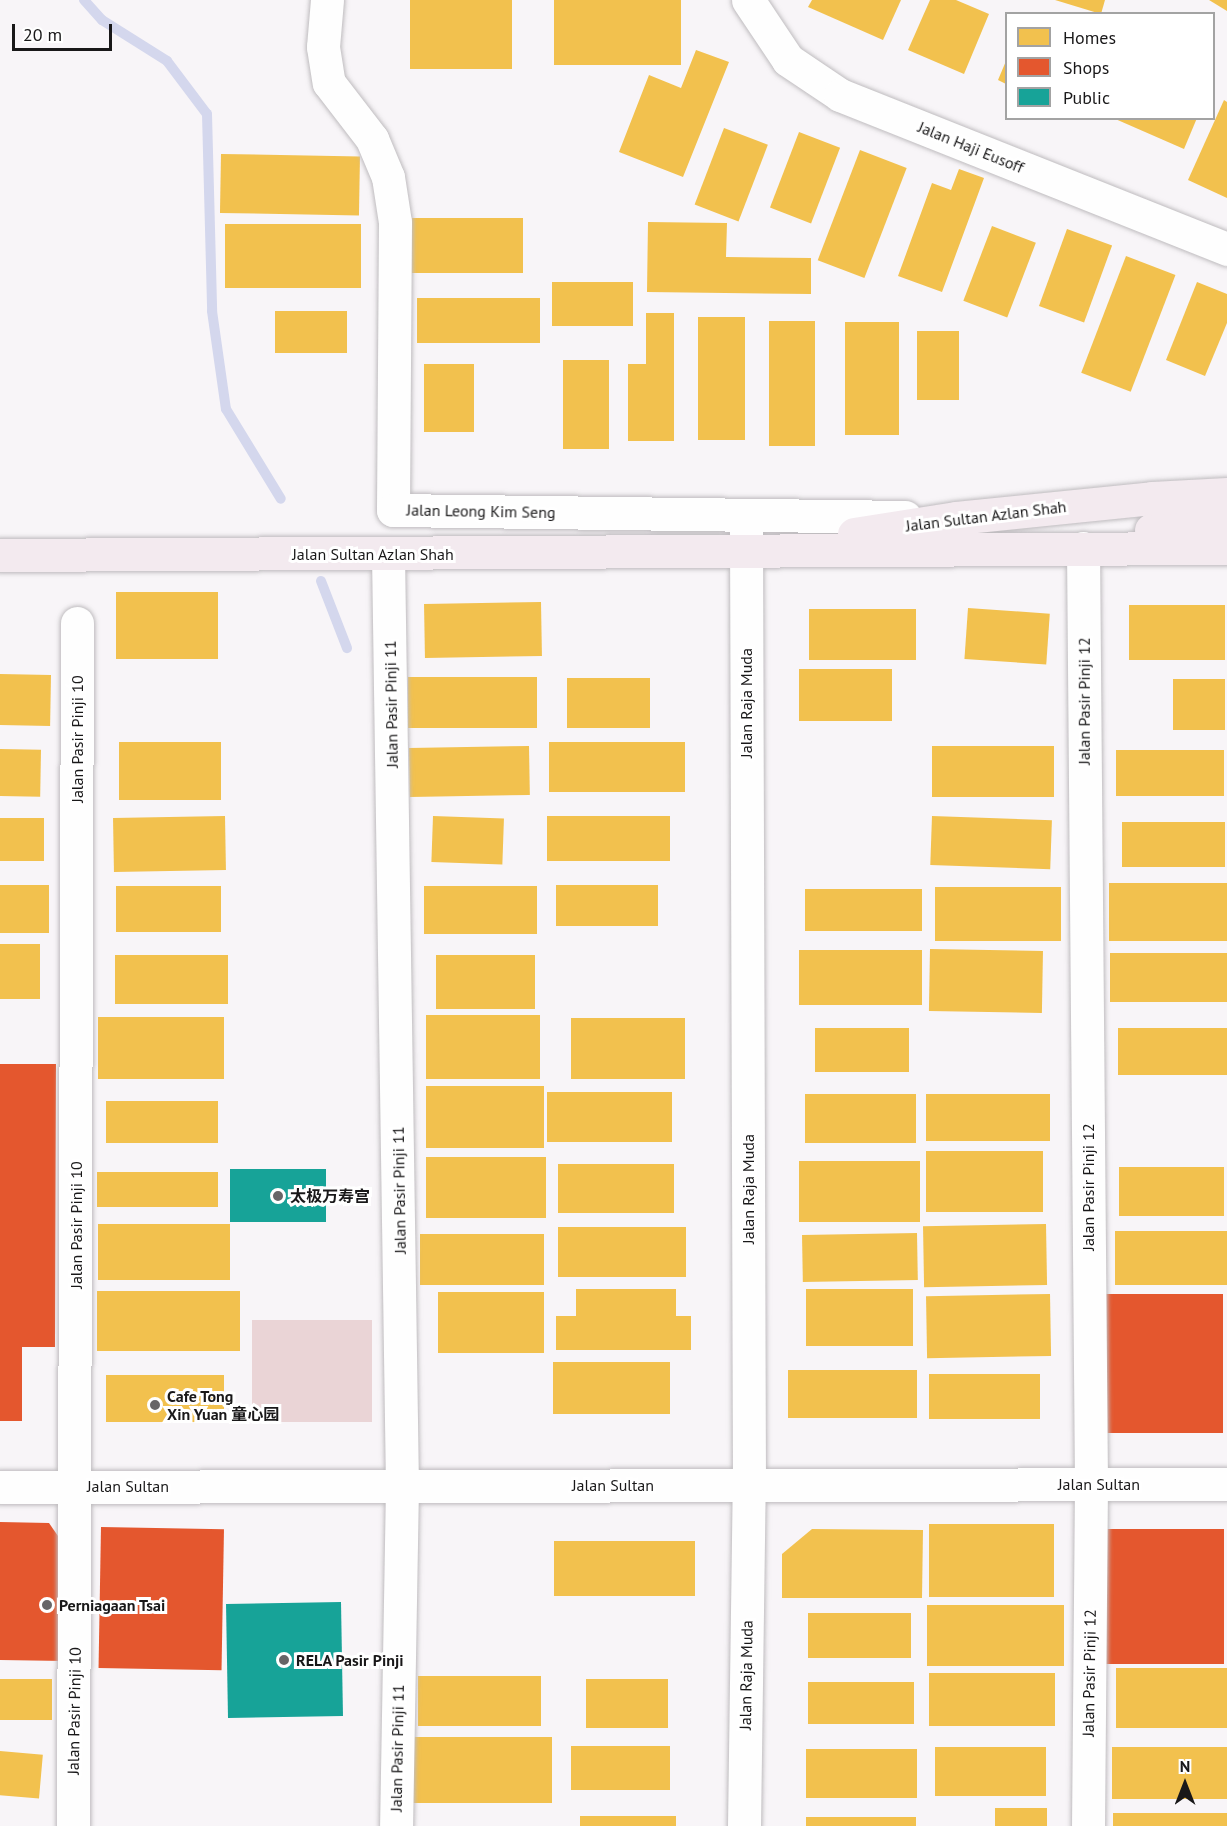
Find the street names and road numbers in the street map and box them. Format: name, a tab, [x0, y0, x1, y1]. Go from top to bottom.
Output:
street label: Jalan Haji Eusoff	[915, 117, 1027, 177]
street label: Jalan Sultan Azlan Shah	[904, 497, 1068, 535]
street label: Jalan Leong Kim Seng	[406, 500, 556, 522]
street label: Jalan Sultan Azlan Shah	[292, 544, 454, 564]
street label: Jalan Pasir Pinji 12	[1074, 637, 1094, 765]
street label: Jalan Pasir Pinji 11	[380, 640, 402, 768]
street label: Jalan Raja Muda	[736, 648, 756, 758]
street label: Jalan Pasir Pinji 10	[67, 675, 87, 803]
street label: Jalan Pasir Pinji 12	[1078, 1123, 1098, 1251]
street label: Jalan Pasir Pinji 11	[388, 1126, 410, 1254]
street label: Jalan Raja Muda	[738, 1134, 758, 1244]
street label: Jalan Pasir Pinji 10	[66, 1161, 86, 1289]
street label: Jalan Sultan	[1058, 1474, 1140, 1494]
street label: Jalan Sultan	[572, 1475, 654, 1495]
street label: Jalan Sultan	[87, 1476, 169, 1496]
street label: Jalan Pasir Pinji 12	[1078, 1609, 1100, 1737]
street label: Jalan Raja Muda	[735, 1620, 757, 1730]
street label: Jalan Pasir Pinji 10	[63, 1647, 85, 1775]
street label: Jalan Pasir Pinji 11	[386, 1684, 408, 1812]

